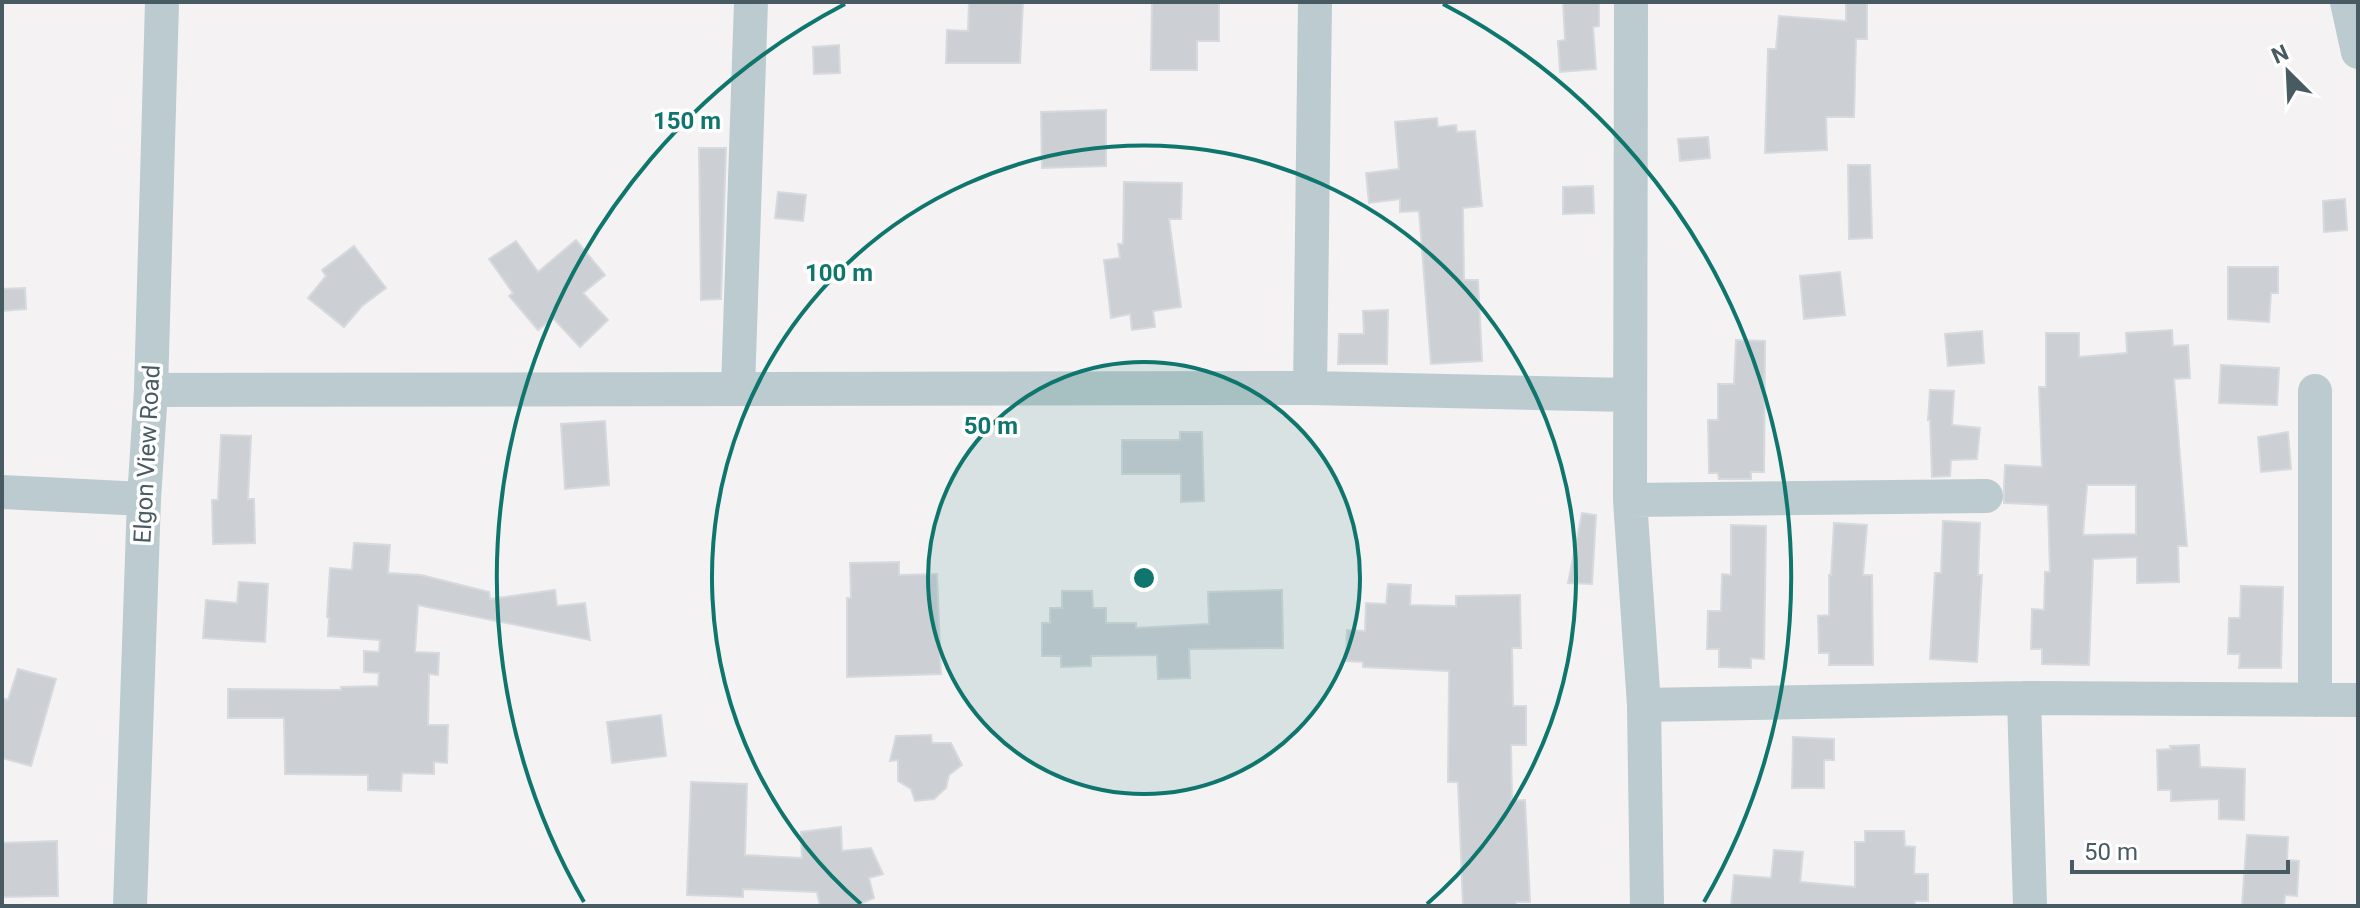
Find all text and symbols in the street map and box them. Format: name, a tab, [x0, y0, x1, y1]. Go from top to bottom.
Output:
north arrow	[2248, 32, 2328, 112]
text: N	[2268, 40, 2292, 69]
text: 150 m	[653, 107, 721, 135]
text: 100 m	[805, 259, 873, 287]
street label: Elgon View Road	[128, 364, 166, 544]
text: 50 m	[964, 412, 1018, 440]
centre of rings	[1130, 564, 1158, 592]
scale bar	[2072, 824, 2288, 874]
text: 50 m	[2084, 838, 2138, 866]

